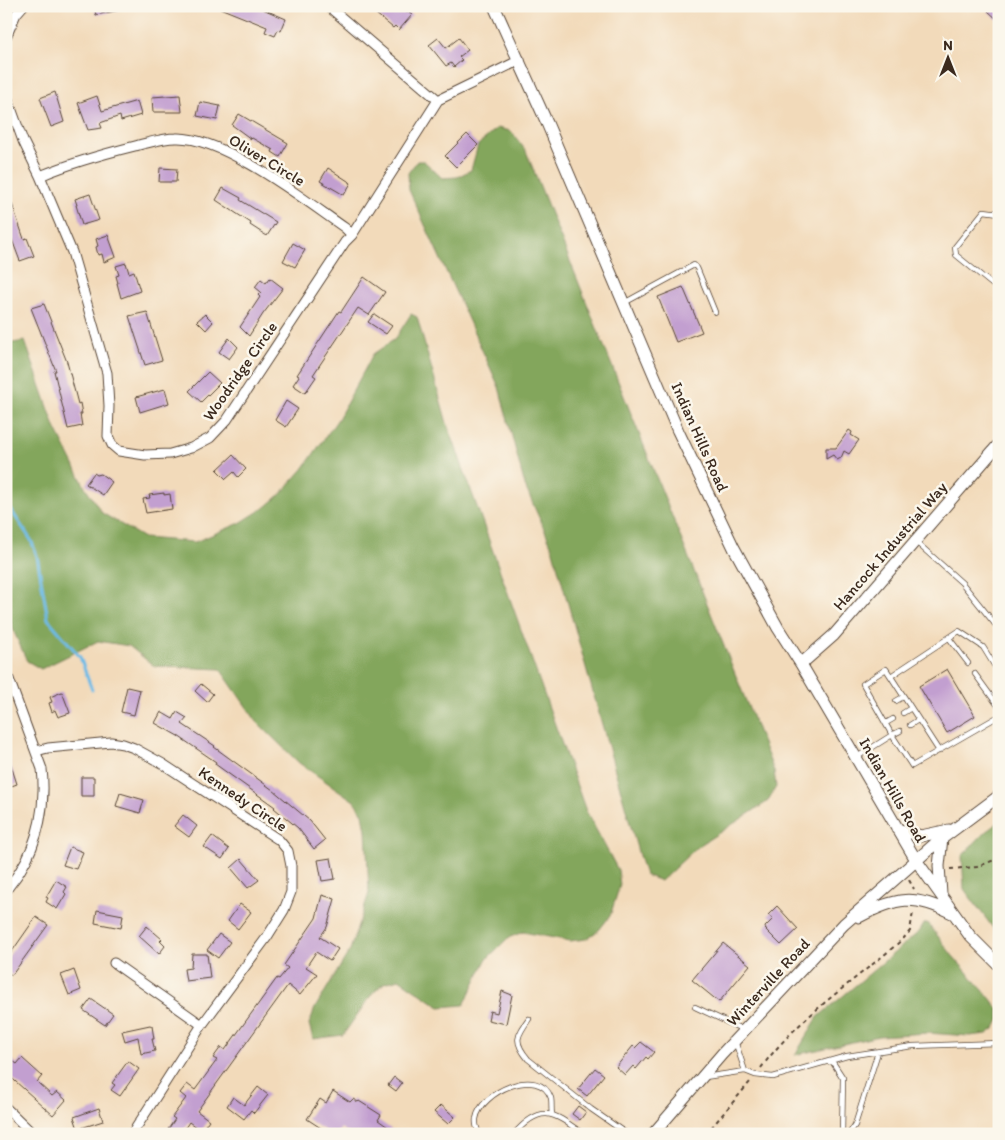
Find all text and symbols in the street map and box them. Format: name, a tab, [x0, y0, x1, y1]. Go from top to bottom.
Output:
north arrow	[922, 32, 972, 82]
text: N	[943, 37, 953, 54]
street label: Oliver Circle	[226, 130, 308, 190]
street label: Woodridge Circle	[199, 318, 281, 424]
street label: Indian Hills Road	[667, 379, 733, 495]
street label: Hancock Industrial Way	[829, 477, 951, 614]
street label: Indian Hills Road	[855, 734, 931, 846]
street label: Kennedy Circle	[195, 762, 291, 836]
street label: Winterville Road	[722, 934, 814, 1030]

